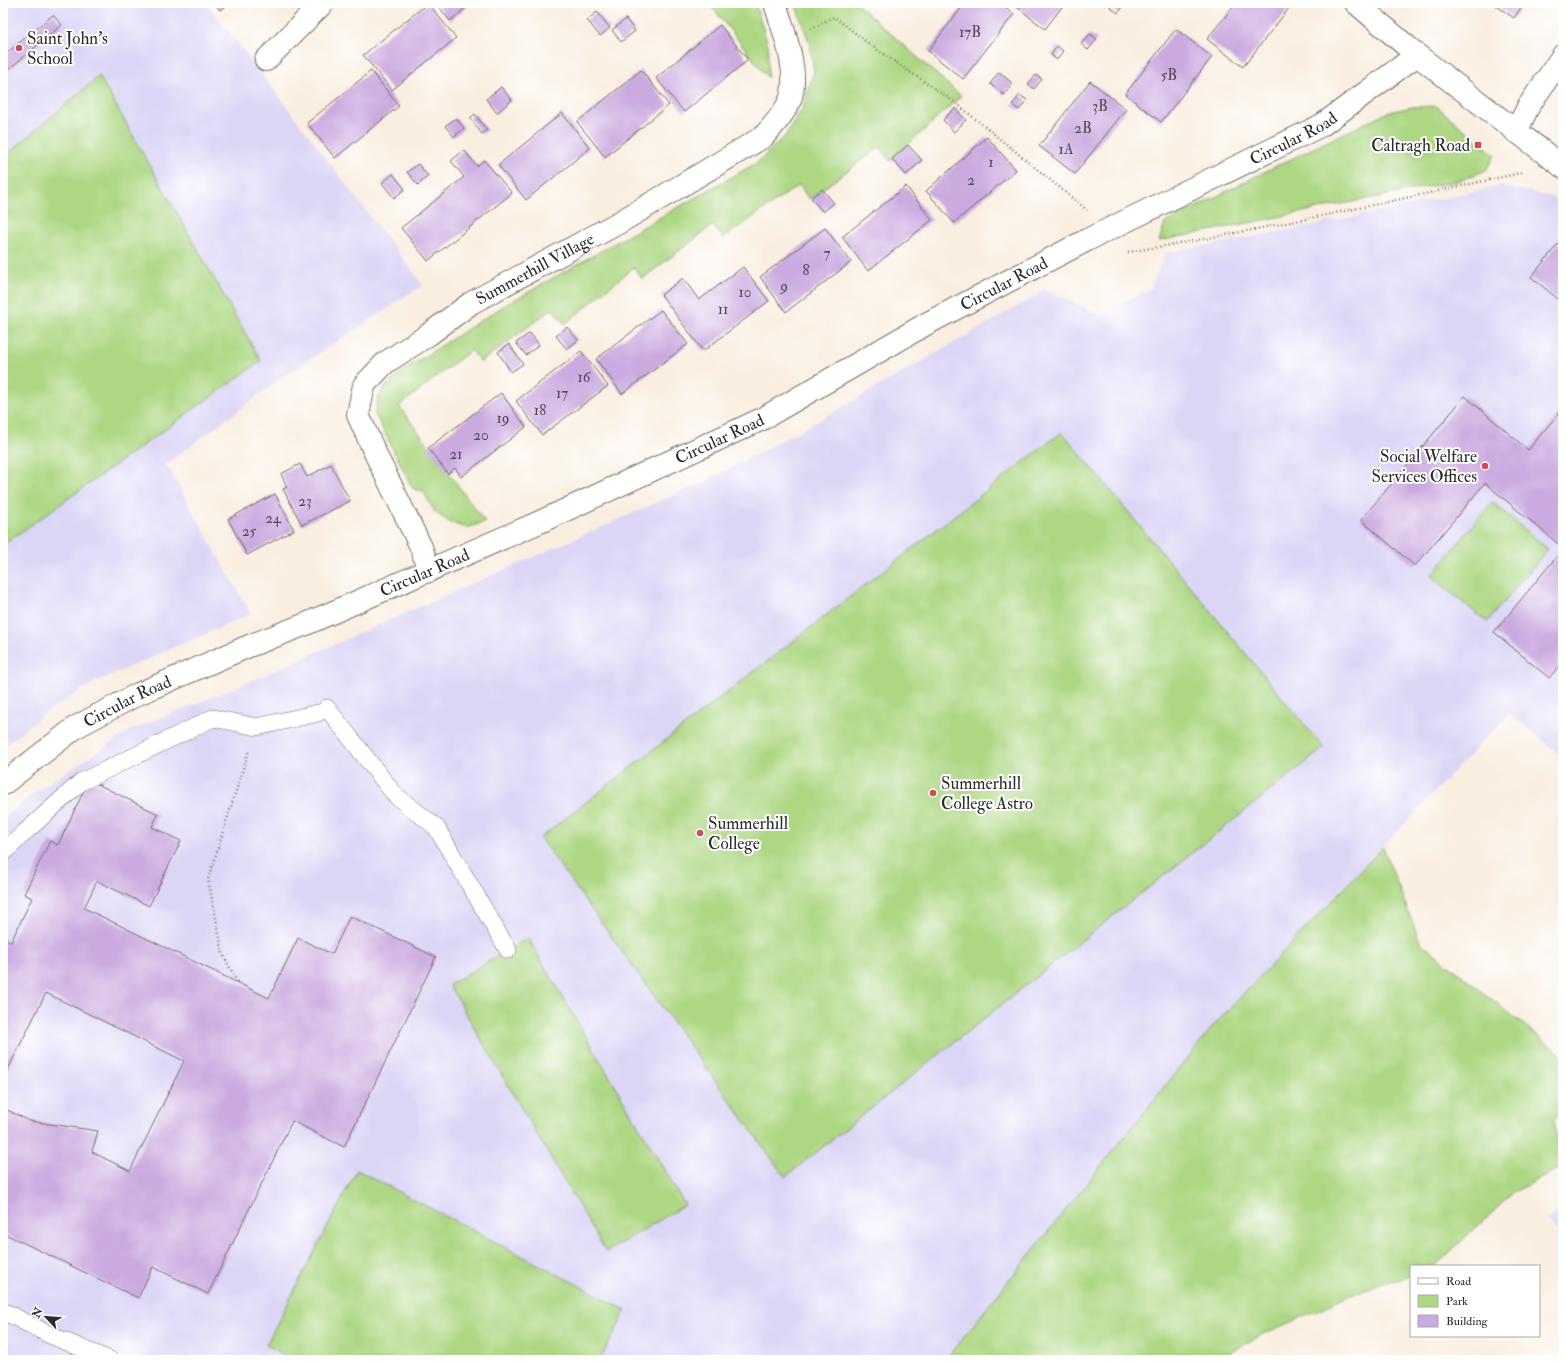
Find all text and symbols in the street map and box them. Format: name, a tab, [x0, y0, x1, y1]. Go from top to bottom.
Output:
house number: 17B	[959, 23, 981, 42]
place label: Saint John's School	[27, 28, 108, 69]
marker: Saint John's School	[14, 43, 24, 53]
house number: 5B	[1161, 66, 1177, 85]
house number: 3B	[1092, 97, 1108, 116]
street label: Circular Road	[1246, 107, 1342, 169]
house number: 2B	[1074, 119, 1092, 138]
place label: Caltragh Road	[1371, 135, 1471, 156]
house number: 1A	[1059, 140, 1074, 159]
marker: Caltragh Road	[1473, 140, 1483, 150]
house number: 1	[988, 153, 994, 172]
house number: 2	[967, 171, 975, 190]
street label: Summerhill Village	[472, 228, 597, 309]
house number: 7	[824, 244, 831, 263]
street label: Circular Road	[956, 252, 1051, 315]
house number: 8	[802, 261, 810, 280]
house number: 9	[779, 277, 788, 296]
house number: 10	[739, 283, 751, 302]
house number: 11	[718, 300, 728, 319]
house number: 16	[578, 368, 592, 387]
house number: 17	[556, 384, 568, 403]
house number: 18	[534, 401, 546, 420]
house number: 19	[497, 409, 509, 428]
street label: Circular Road	[672, 409, 768, 468]
house number: 20	[473, 426, 489, 445]
house number: 21	[450, 445, 462, 464]
place label: Social Welfare Services Offices	[1371, 446, 1477, 487]
marker: Social Welfare Services Offices	[1480, 461, 1490, 471]
house number: 23	[298, 492, 312, 511]
house number: 24	[265, 509, 282, 528]
house number: 25	[242, 522, 256, 541]
street label: Circular Road	[376, 543, 473, 601]
street label: Circular Road	[79, 670, 175, 732]
place label: Summerhill College Astro	[941, 773, 1033, 814]
marker: Summerhill College Astro	[928, 788, 938, 798]
place label: Summerhill College	[708, 813, 789, 854]
marker: Summerhill College	[695, 828, 705, 838]
legend	[1410, 1265, 1540, 1337]
text: Road	[1446, 1274, 1471, 1289]
text: Park	[1446, 1294, 1468, 1309]
north arrow	[26, 1297, 66, 1337]
text: N	[29, 1305, 46, 1321]
text: Building	[1446, 1314, 1489, 1329]

